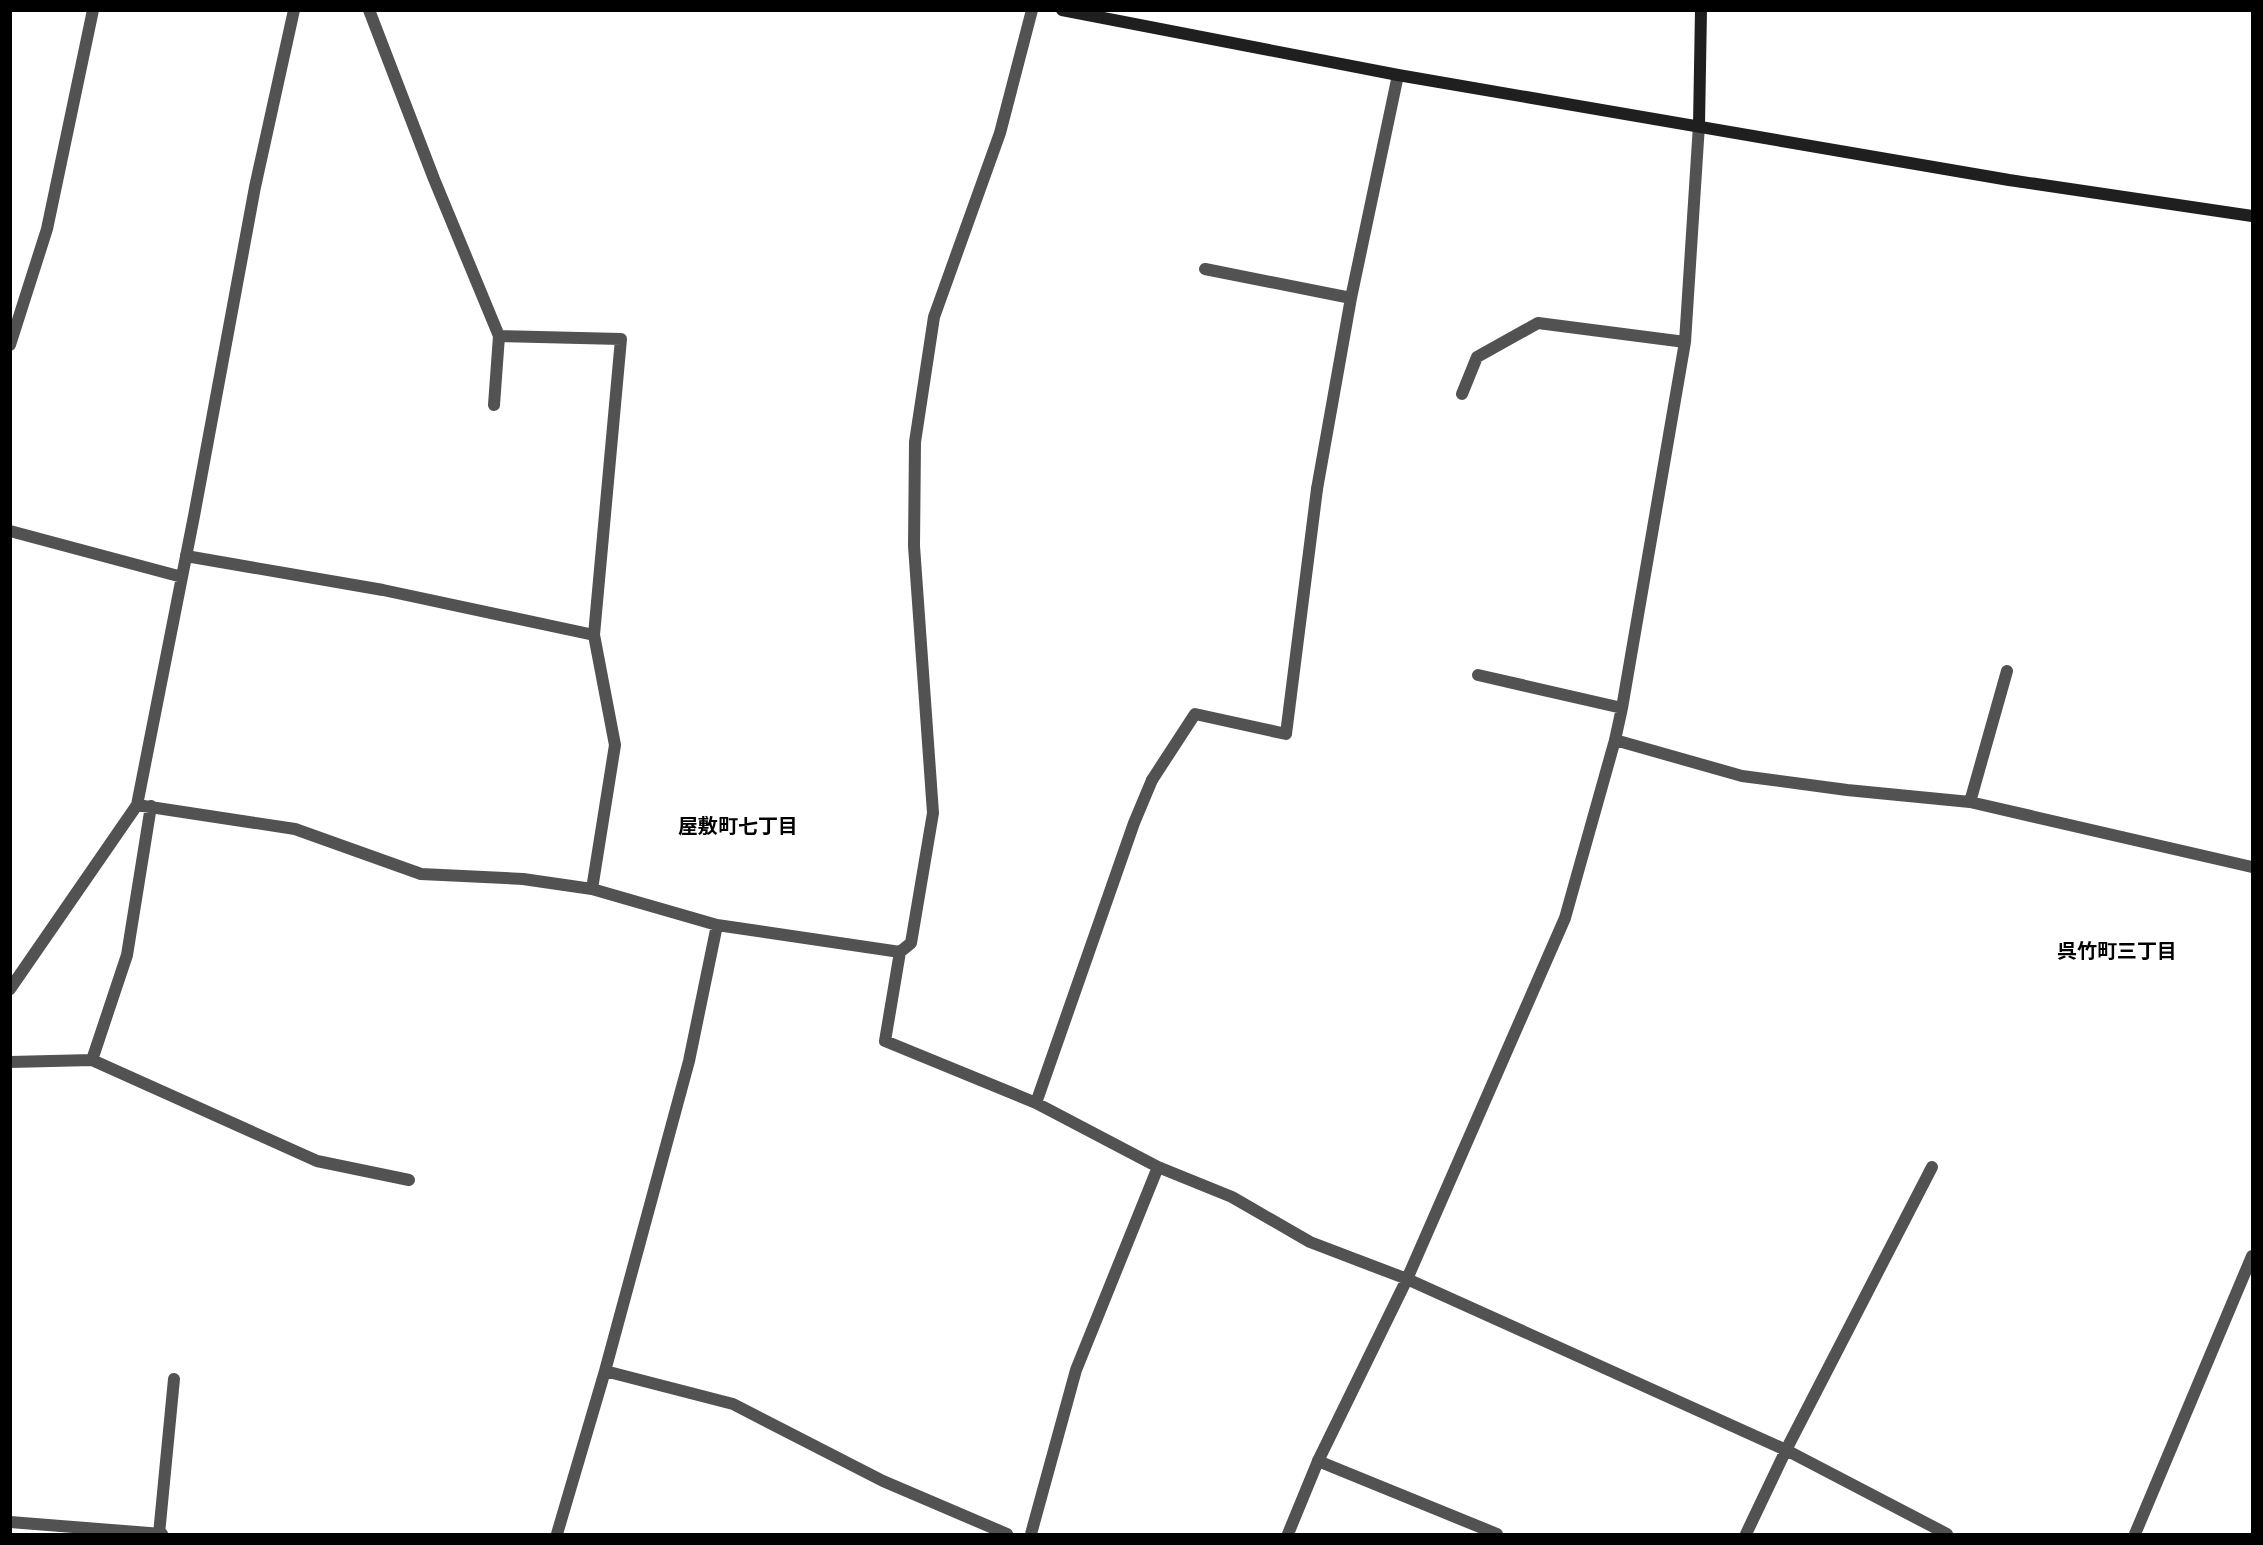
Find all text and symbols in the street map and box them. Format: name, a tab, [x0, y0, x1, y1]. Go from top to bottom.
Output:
district label: 屋敷町七丁目	[678, 814, 798, 837]
district label: 呉竹町三丁目	[2057, 939, 2177, 962]

